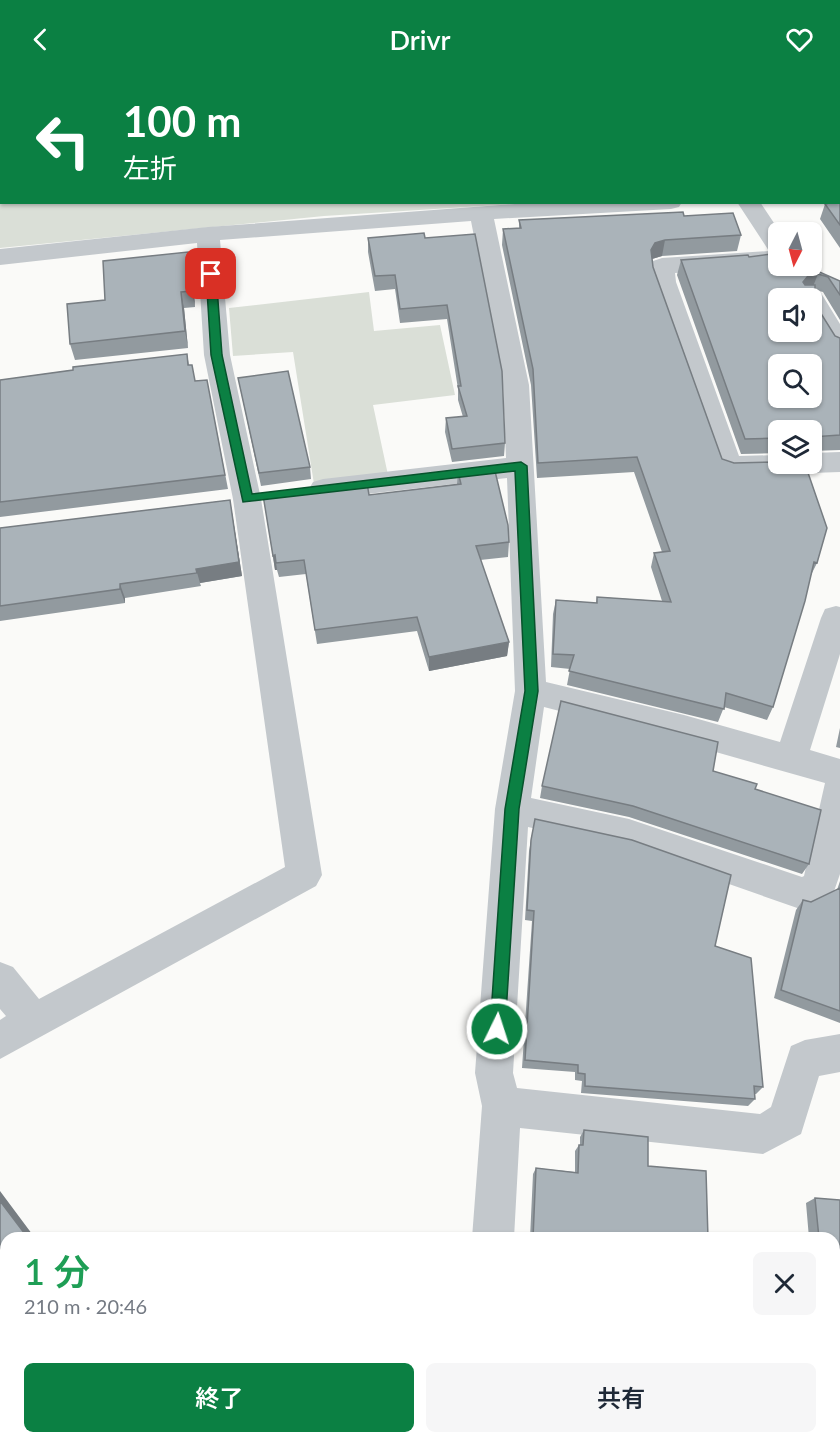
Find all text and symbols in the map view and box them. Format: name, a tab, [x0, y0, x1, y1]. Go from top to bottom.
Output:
icon: back	[24, 23, 57, 56]
text: Drivr	[390, 23, 451, 56]
icon: heart	[783, 23, 816, 56]
text: 100 m	[123, 96, 241, 146]
icon: left	[24, 102, 102, 180]
text: 左折	[123, 151, 177, 184]
north arrow	[768, 222, 822, 276]
map controls	[768, 222, 822, 474]
pin	[185, 248, 236, 299]
icon: arrive	[194, 257, 227, 290]
button: sound	[768, 288, 822, 342]
button: search	[768, 354, 822, 408]
button: layers	[768, 420, 822, 474]
position arrow	[465, 997, 529, 1061]
text: 1 分	[24, 1249, 90, 1293]
button: close	[753, 1252, 816, 1315]
text: 210 m · 20:46	[24, 1294, 147, 1318]
button: 終了	[24, 1363, 414, 1432]
button: 共有	[426, 1363, 816, 1432]

